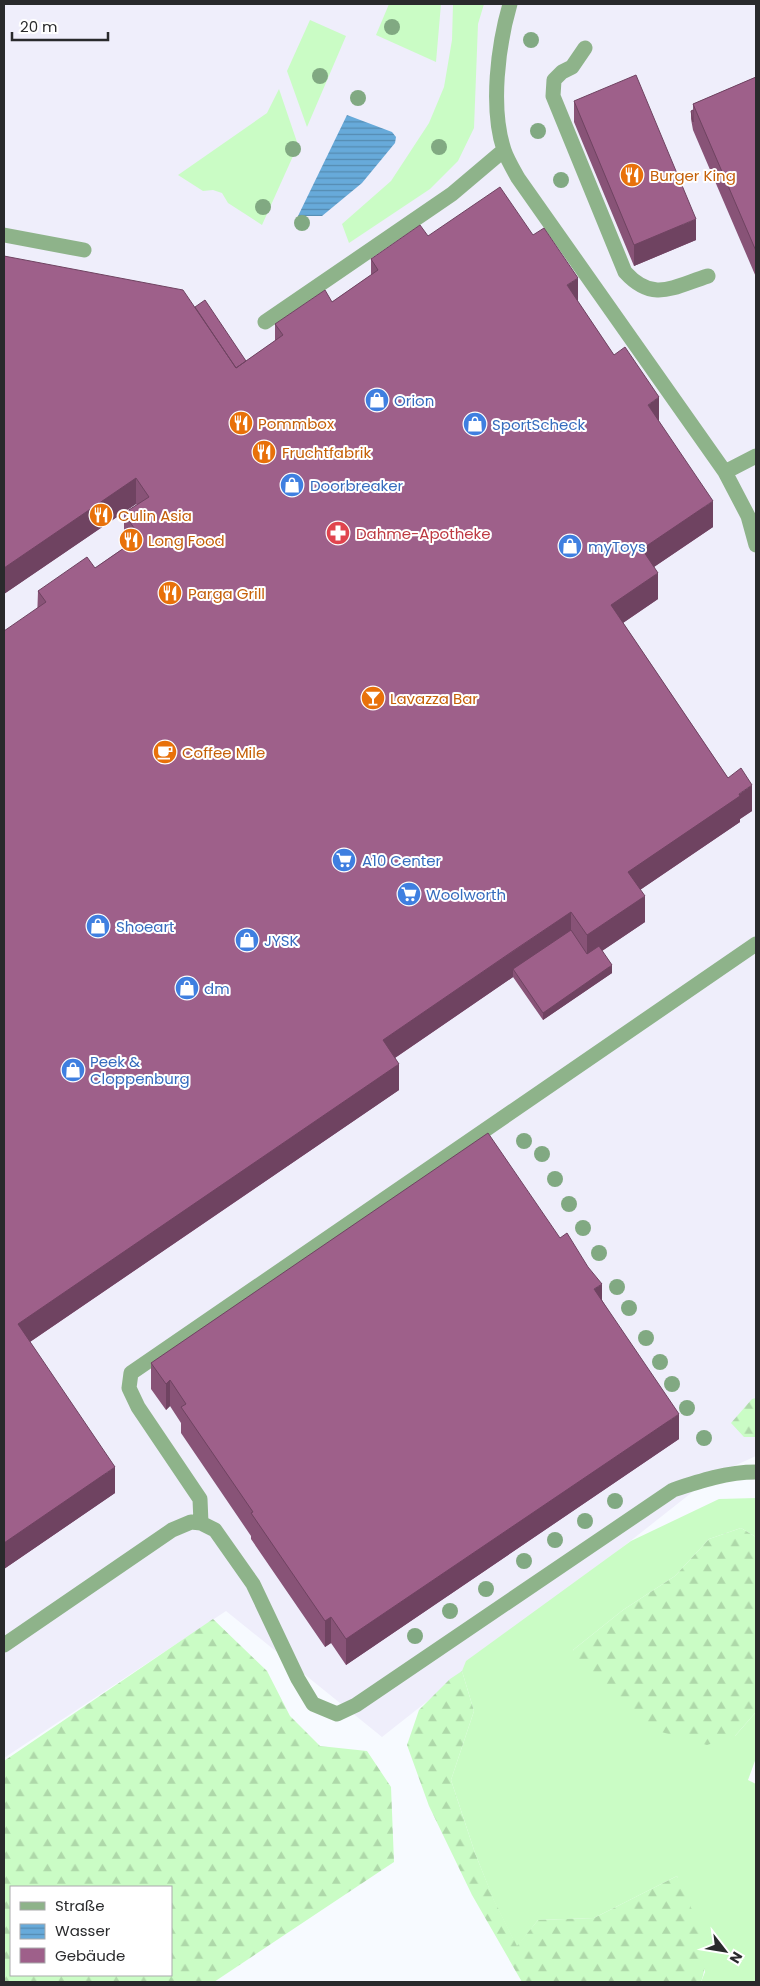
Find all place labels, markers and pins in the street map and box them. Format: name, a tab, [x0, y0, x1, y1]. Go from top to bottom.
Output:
restaurant icon: Burger King	[619, 162, 645, 188]
place label: Burger King	[650, 165, 736, 186]
shop icon: Orion	[364, 387, 390, 413]
place label: Orion	[394, 390, 434, 411]
restaurant icon: Pommbox	[228, 410, 254, 436]
shop icon: SportScheck	[462, 411, 488, 437]
place label: Pommbox	[258, 413, 334, 434]
place label: SportScheck	[492, 414, 586, 435]
restaurant icon: Fruchtfabrik	[251, 439, 277, 465]
place label: Fruchtfabrik	[282, 442, 371, 463]
shop icon: Doorbreaker	[279, 472, 305, 498]
place label: Doorbreaker	[310, 475, 404, 496]
restaurant icon: Culin Asia	[88, 502, 114, 528]
place label: Culin Asia	[118, 505, 192, 526]
pharmacy icon: Dahme-Apotheke	[325, 520, 351, 546]
place label: Dahme-Apotheke	[356, 523, 491, 544]
restaurant icon: Long Food	[118, 527, 144, 553]
place label: Long Food	[148, 530, 225, 551]
shop icon: myToys	[557, 533, 583, 559]
place label: myToys	[588, 536, 646, 557]
restaurant icon: Parga Grill	[157, 580, 183, 606]
place label: Parga Grill	[188, 583, 265, 604]
bar icon: Lavazza Bar	[360, 685, 386, 711]
place label: Lavazza Bar	[390, 688, 478, 709]
cafe icon: Coffee Mile	[152, 739, 178, 765]
place label: Coffee Mile	[182, 742, 265, 763]
supermarket icon: A10 Center	[331, 847, 357, 873]
place label: A10 Center	[362, 850, 442, 871]
supermarket icon: Woolworth	[396, 881, 422, 907]
place label: Woolworth	[426, 884, 506, 905]
shop icon: Shoeart	[85, 913, 111, 939]
place label: Shoeart	[116, 916, 175, 937]
shop icon: JYSK	[234, 927, 260, 953]
place label: JYSK	[264, 930, 299, 951]
shop icon: dm	[174, 975, 200, 1001]
place label: dm	[204, 978, 230, 999]
place label: Peek & Cloppenburg	[90, 1051, 190, 1089]
shop icon: Peek & Cloppenburg	[60, 1057, 86, 1083]

